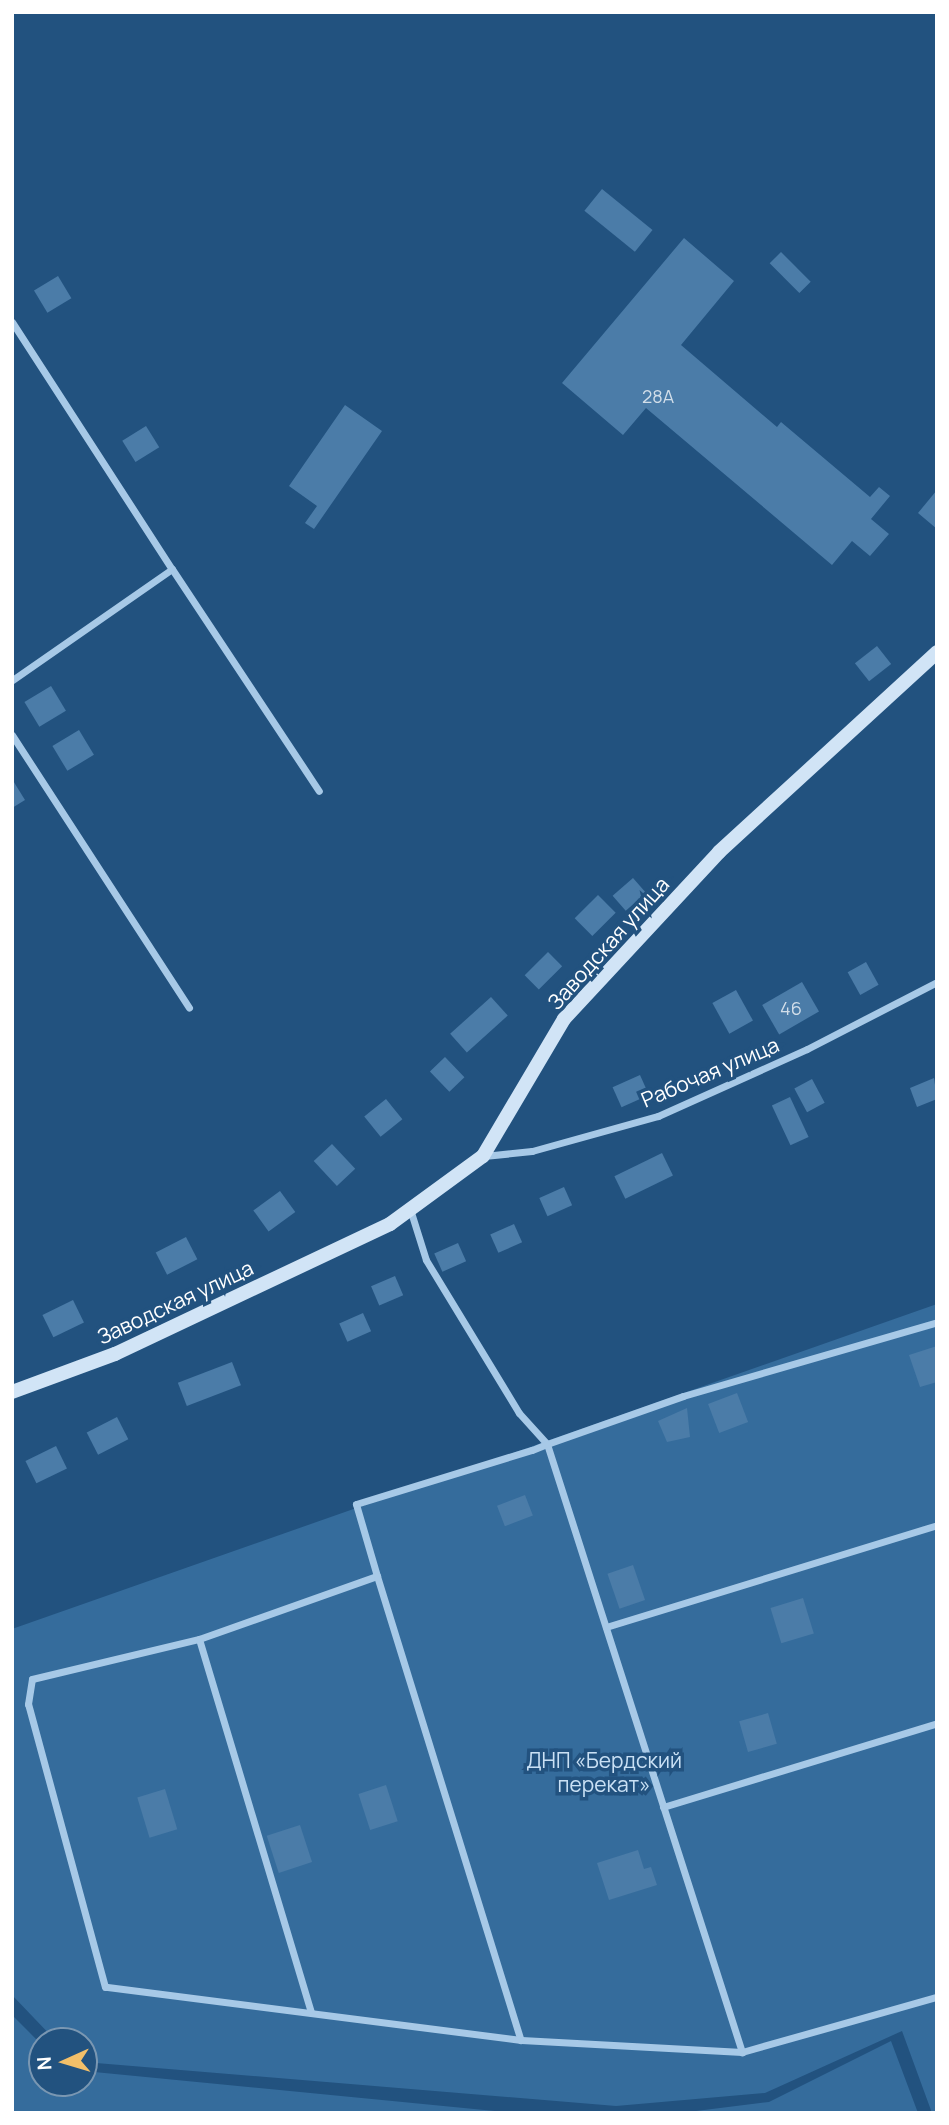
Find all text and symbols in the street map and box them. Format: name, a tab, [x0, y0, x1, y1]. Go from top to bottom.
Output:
house number: 28А	[642, 385, 674, 407]
street label: Заводская улица	[542, 872, 674, 1014]
house number: 46	[780, 997, 802, 1019]
street label: Рабочая улица	[637, 1032, 783, 1112]
street label: Заводская улица	[93, 1255, 257, 1349]
park label: ДНП «Бердский перекат»	[526, 1747, 682, 1797]
north arrow	[28, 2027, 98, 2097]
text: N	[31, 2056, 57, 2071]

